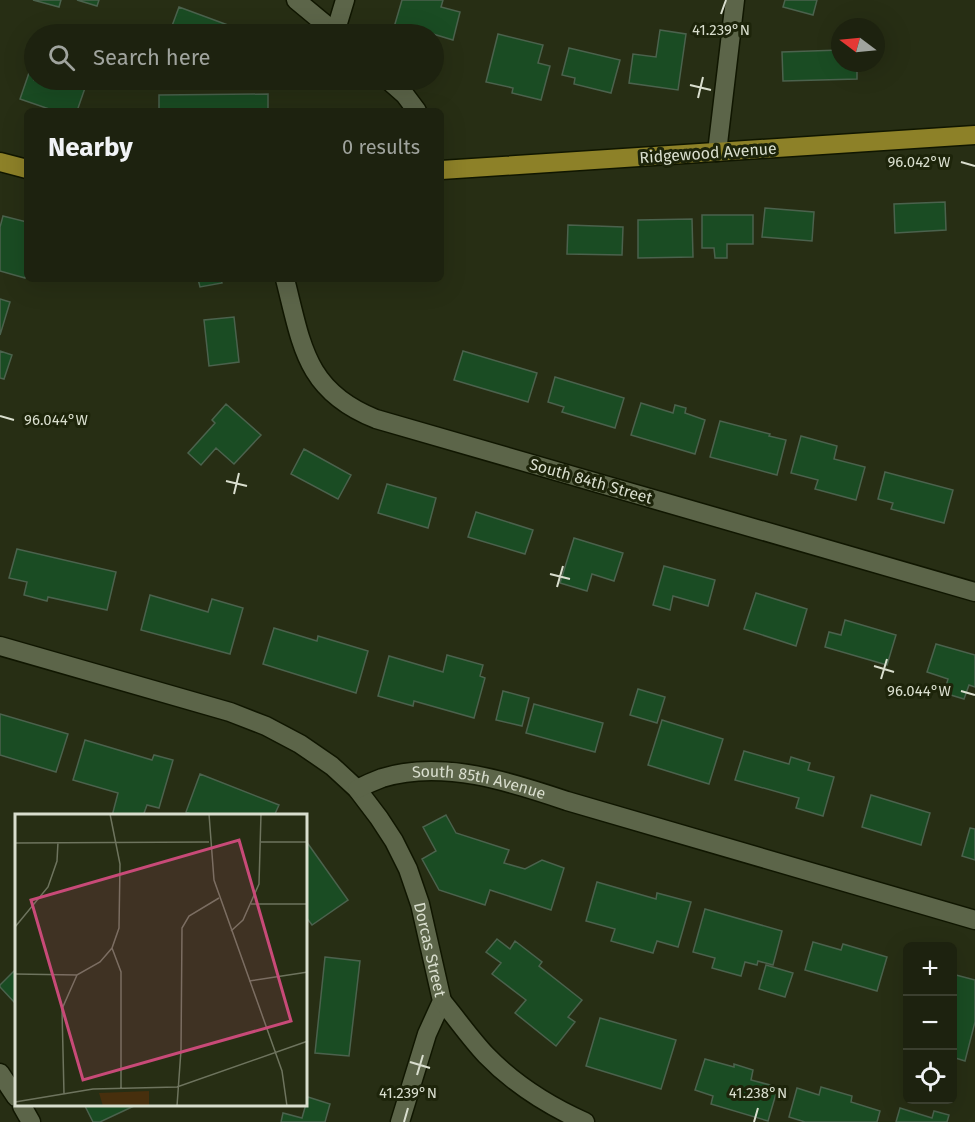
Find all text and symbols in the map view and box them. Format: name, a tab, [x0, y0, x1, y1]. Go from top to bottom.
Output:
north arrow	[831, 18, 885, 72]
text: 41.239°N	[692, 21, 750, 39]
search box	[24, 24, 444, 90]
icon: search	[45, 41, 78, 74]
text: Search here	[93, 44, 211, 71]
text: Nearby	[48, 132, 133, 163]
text: 0 results	[342, 135, 420, 159]
street label: Ridgewood Avenue	[639, 139, 777, 167]
text: 96.042°W	[887, 153, 951, 171]
text: 96.044°W	[24, 411, 89, 429]
street label: South 84th Street	[527, 454, 655, 508]
text: 96.044°W	[887, 682, 952, 700]
street label: South 85th Avenue	[411, 761, 548, 803]
inset map	[15, 814, 308, 1107]
street label: Dorcas Street	[410, 900, 450, 999]
map controls	[903, 942, 957, 1104]
button: +	[903, 942, 957, 996]
button: −	[903, 996, 957, 1050]
button: locate	[903, 1050, 957, 1104]
text: 41.239°N	[379, 1084, 437, 1102]
text: 41.238°N	[729, 1084, 787, 1102]

